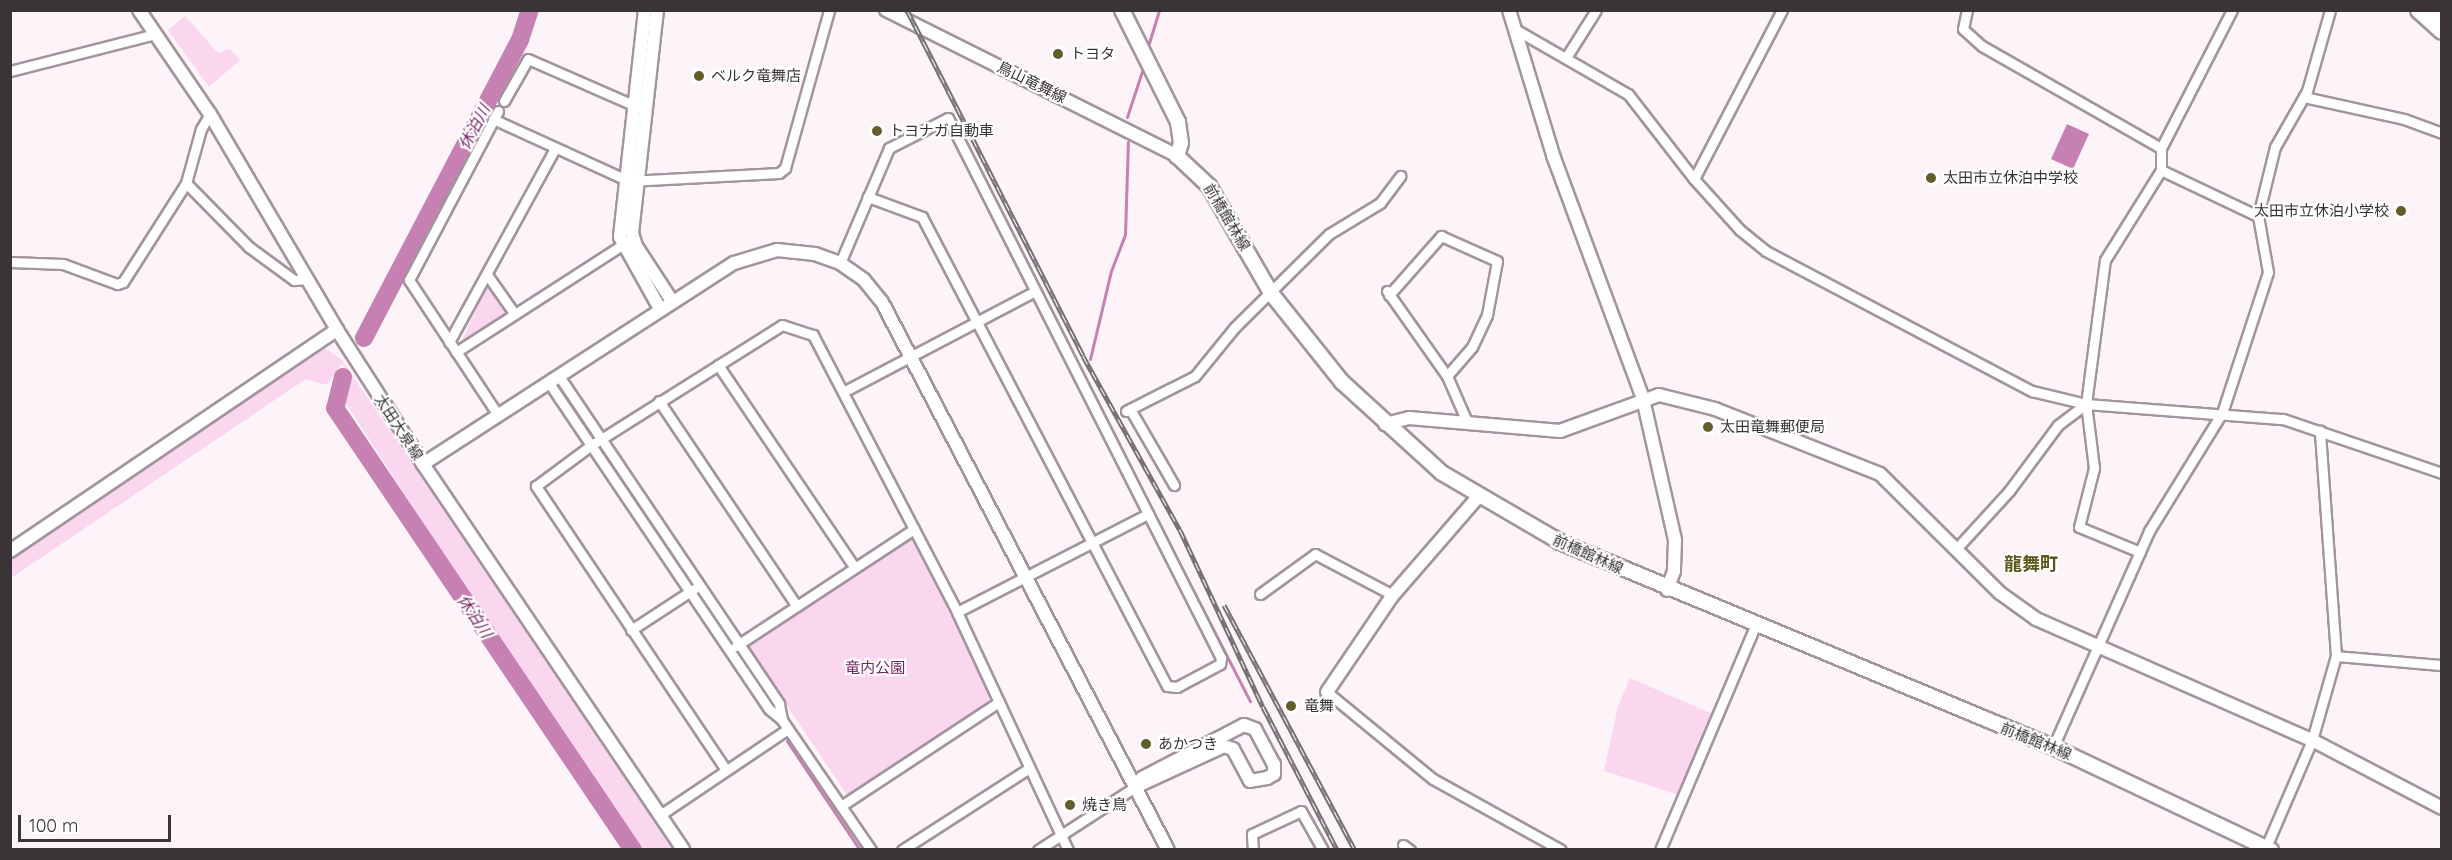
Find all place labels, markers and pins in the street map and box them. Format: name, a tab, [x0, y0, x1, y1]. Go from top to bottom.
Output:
place label: トヨタ	[1070, 45, 1115, 63]
marker: トヨタ	[1051, 47, 1065, 61]
place label: ベルク竜舞店	[711, 67, 801, 85]
marker: ベルク竜舞店	[692, 69, 706, 83]
place label: トヨナガ自動車	[889, 122, 994, 140]
marker: トヨナガ自動車	[870, 124, 884, 138]
place label: 太田市立休泊中学校	[1943, 169, 2078, 187]
marker: 太田市立休泊中学校	[1924, 171, 1938, 185]
place label: 太田市立休泊小学校	[2254, 202, 2389, 220]
marker: 太田市立休泊小学校	[2394, 204, 2408, 218]
place label: 太田竜舞郵便局	[1720, 418, 1825, 436]
marker: 太田竜舞郵便局	[1701, 420, 1715, 434]
marker: 竜舞	[1282, 697, 1300, 715]
place label: 竜舞	[1304, 697, 1334, 715]
place label: あかつき	[1158, 735, 1218, 753]
marker: あかつき	[1139, 737, 1153, 751]
place label: 焼き鳥	[1082, 796, 1127, 814]
marker: 焼き鳥	[1063, 798, 1077, 812]

